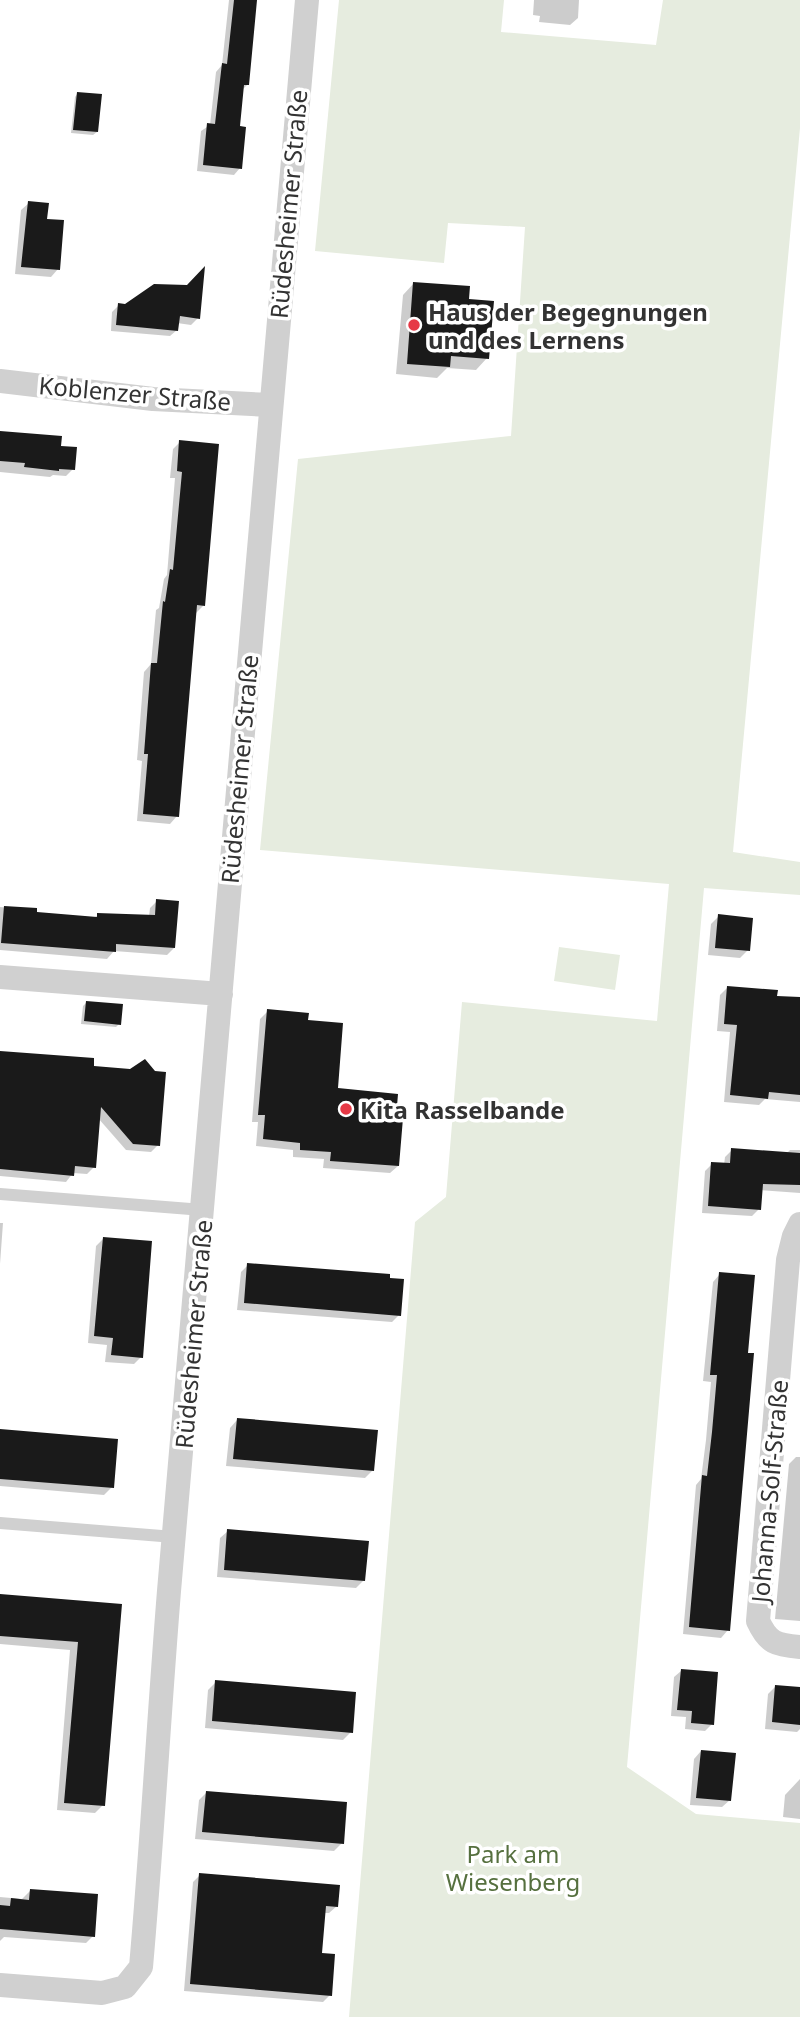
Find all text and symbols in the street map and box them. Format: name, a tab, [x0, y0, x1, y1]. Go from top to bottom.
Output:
street label: Rüdesheimer Straße	[262, 88, 314, 320]
place label: Haus der Begegnungen und des Lernens	[428, 295, 708, 356]
marker: Haus der Begegnungen und des Lernens	[406, 317, 422, 333]
street label: Koblenzer Straße	[37, 368, 233, 418]
street label: Rüdesheimer Straße	[213, 653, 265, 885]
place label: Kita Rasselbande	[360, 1093, 564, 1126]
marker: Kita Rasselbande	[338, 1101, 354, 1117]
street label: Rüdesheimer Straße	[167, 1218, 219, 1450]
street label: Johanna-Solf-Straße	[743, 1378, 795, 1606]
park label: Park am Wiesenberg	[446, 1837, 580, 1898]

